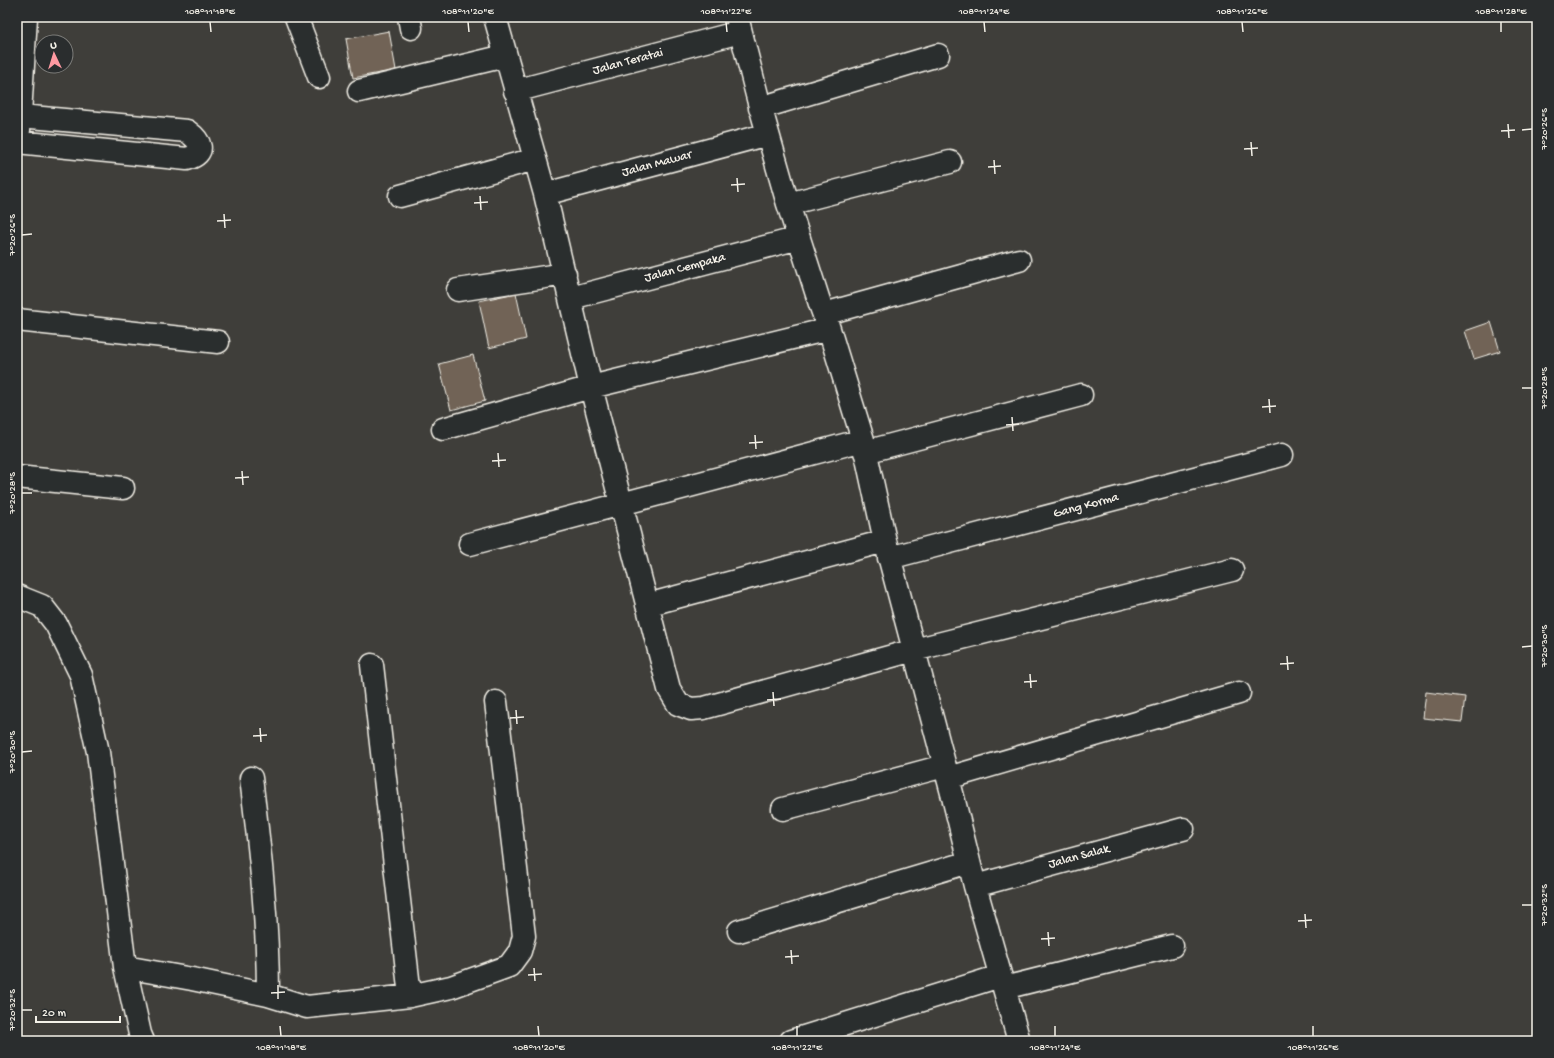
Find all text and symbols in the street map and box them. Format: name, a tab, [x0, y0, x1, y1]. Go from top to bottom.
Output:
text: 108°11'18"E	[184, 6, 236, 18]
text: 108°11'20"E	[441, 6, 494, 18]
text: 108°11'22"E	[700, 6, 752, 18]
text: 108°11'24"E	[958, 6, 1010, 18]
text: 108°11'26"E	[1216, 6, 1268, 18]
text: 108°11'28"E	[1474, 6, 1527, 18]
north arrow	[34, 34, 74, 74]
text: U	[50, 40, 58, 52]
street label: Jalan Teratai	[591, 45, 665, 79]
text: 7°20'26"S	[1539, 108, 1551, 151]
street label: Jalan Mawar	[620, 147, 695, 181]
text: 7°20'26"S	[7, 214, 19, 257]
street label: Jalan Cempaka	[643, 250, 728, 286]
text: 7°20'28"S	[1539, 367, 1551, 410]
text: 7°20'28"S	[7, 472, 19, 515]
street label: Gang Korma	[1052, 490, 1121, 522]
text: 7°20'30"S	[1539, 624, 1551, 668]
text: 7°20'30"S	[7, 730, 19, 774]
street label: Jalan Salak	[1047, 841, 1112, 872]
text: 7°20'32"S	[1539, 884, 1551, 927]
text: 7°20'32"S	[7, 989, 19, 1032]
scale bar	[36, 998, 120, 1024]
text: 20 m	[42, 1007, 67, 1021]
text: 108°11'18"E	[255, 1042, 307, 1054]
text: 108°11'20"E	[512, 1042, 565, 1054]
text: 108°11'22"E	[771, 1042, 823, 1054]
text: 108°11'24"E	[1029, 1042, 1081, 1054]
text: 108°11'26"E	[1287, 1042, 1339, 1054]

